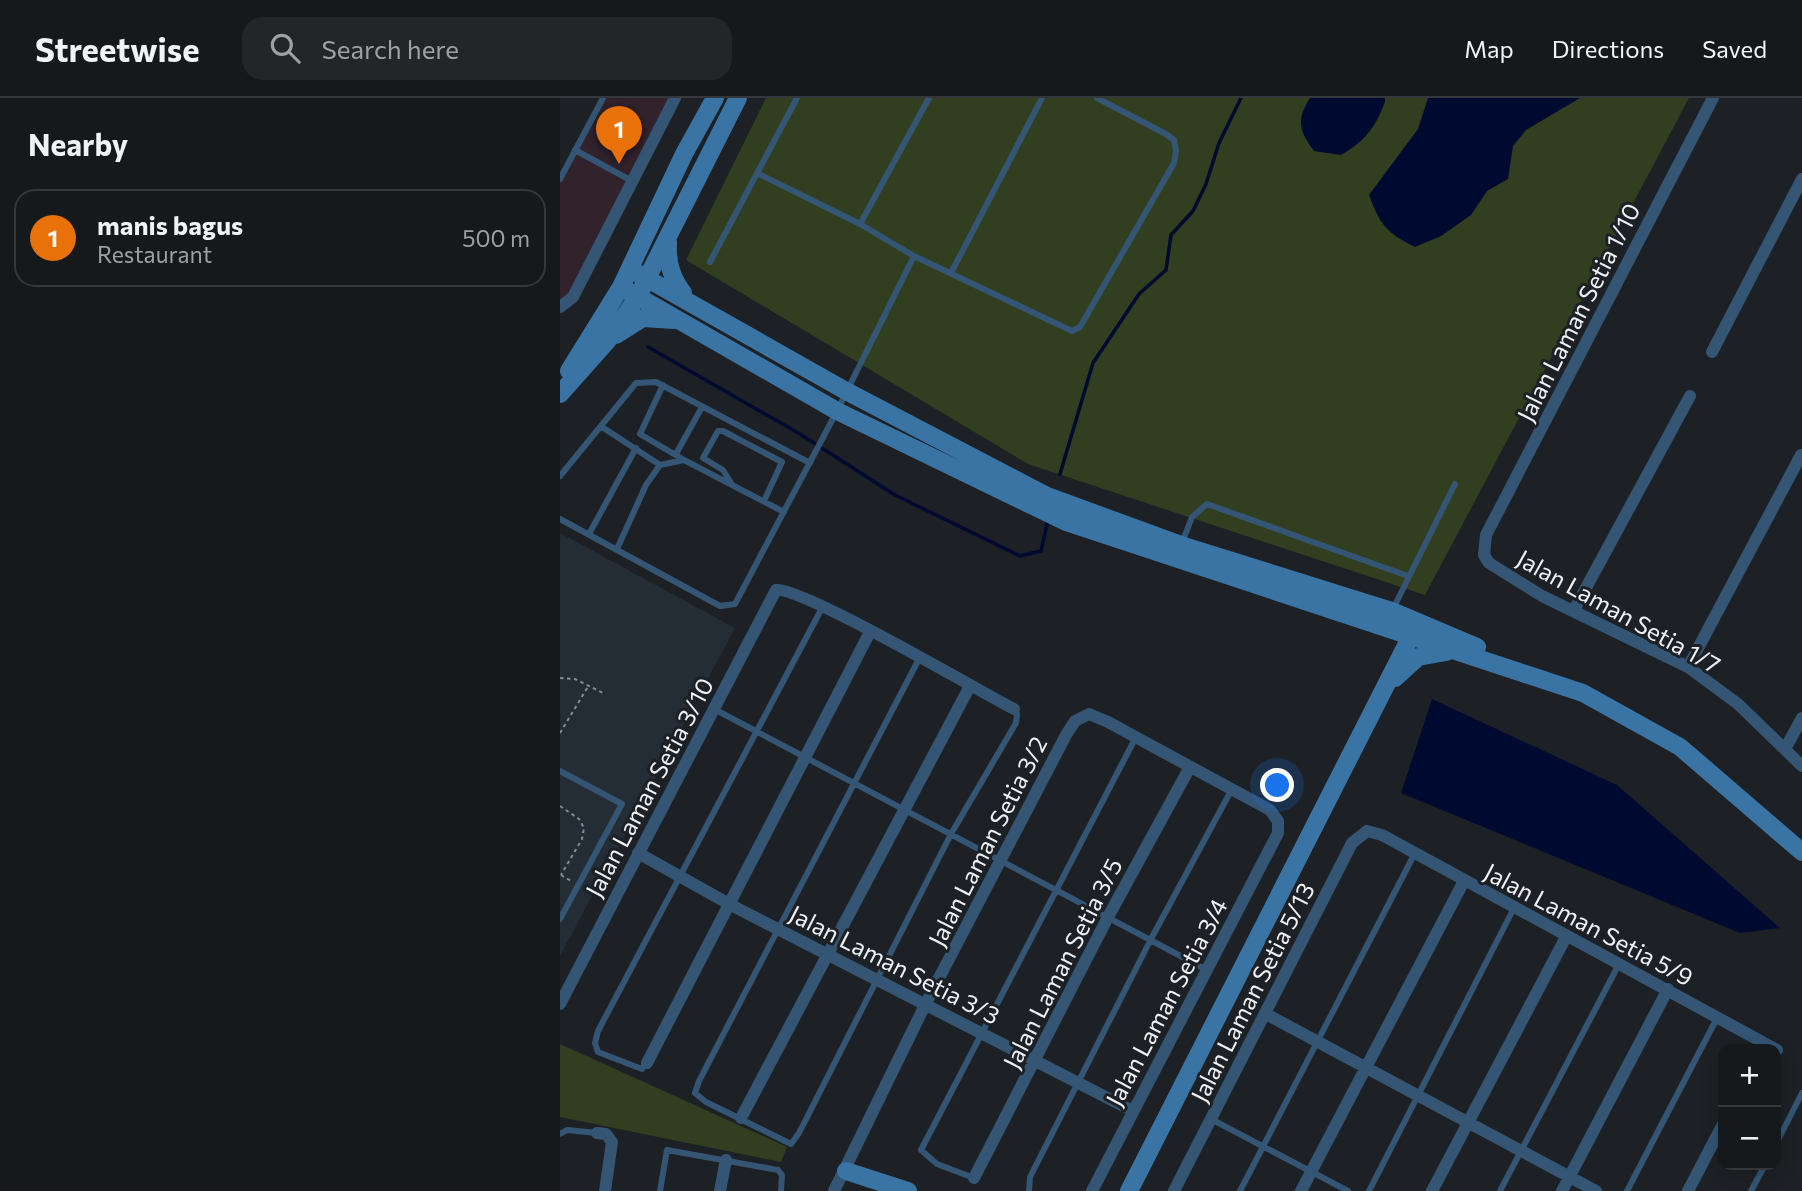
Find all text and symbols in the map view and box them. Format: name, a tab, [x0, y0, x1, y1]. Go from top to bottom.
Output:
search box	[242, 17, 732, 80]
text: Streetwise	[35, 28, 200, 69]
icon: search	[266, 29, 304, 67]
text: Search here	[322, 33, 459, 64]
text: Map	[1464, 34, 1514, 63]
text: Directions	[1552, 34, 1664, 63]
text: Saved	[1702, 34, 1767, 63]
pin: 1	[596, 106, 642, 164]
text: Nearby	[28, 125, 128, 162]
street label: Jalan Laman Setia 1/10	[1510, 198, 1646, 426]
text: manis bagus	[97, 209, 243, 240]
text: 1	[48, 224, 58, 252]
text: 500 m	[462, 224, 530, 252]
text: Restaurant	[97, 240, 212, 268]
street label: Jalan Laman Setia 1/7	[1512, 543, 1726, 679]
street label: Jalan Laman Setia 3/10	[579, 672, 719, 902]
street label: Jalan Laman Setia 3/2	[922, 731, 1052, 951]
your location	[1260, 768, 1294, 802]
street label: Jalan Laman Setia 3/5	[996, 853, 1128, 1073]
street label: Jalan Laman Setia 5/9	[1480, 857, 1698, 991]
street label: Jalan Laman Setia 5/13	[1184, 877, 1320, 1107]
street label: Jalan Laman Setia 3/4	[1099, 893, 1233, 1111]
street label: Jalan Laman Setia 3/3	[785, 898, 1005, 1030]
map controls	[1718, 1044, 1781, 1170]
button: +	[1718, 1044, 1781, 1107]
button: −	[1718, 1107, 1781, 1170]

